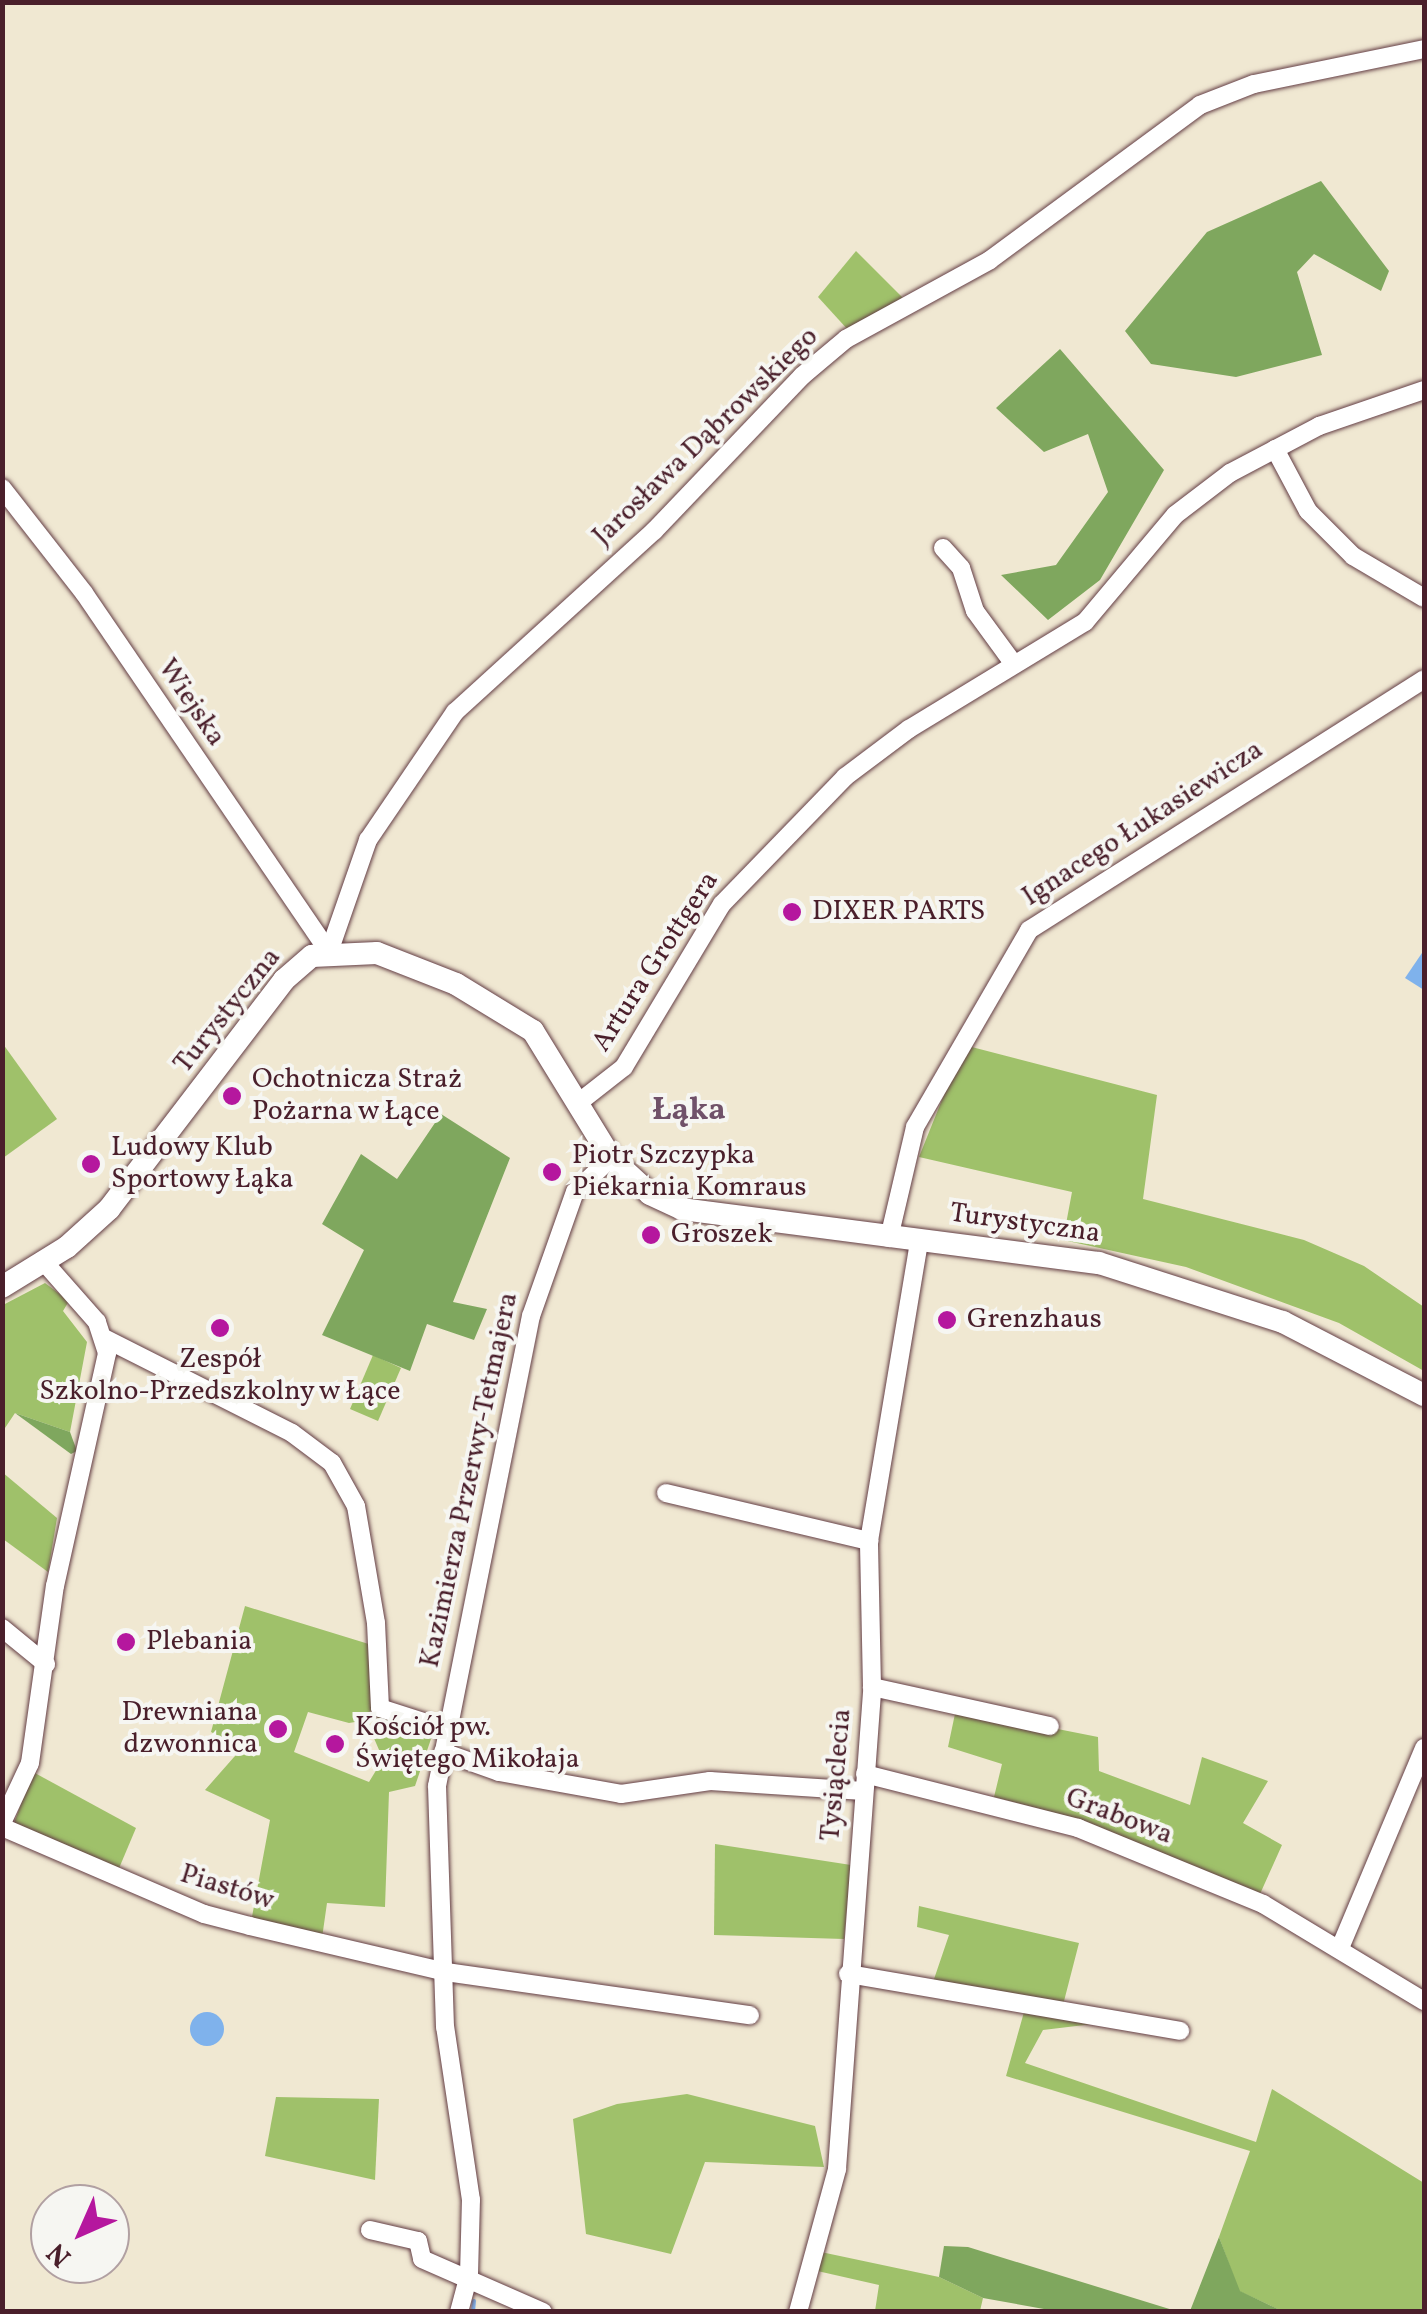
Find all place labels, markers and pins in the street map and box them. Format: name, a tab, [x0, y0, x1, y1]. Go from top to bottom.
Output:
place label: DIXER PARTS	[812, 895, 985, 929]
marker: DIXER PARTS	[781, 901, 803, 923]
place label: Ochotnicza Straż Pożarna w Łące	[252, 1063, 462, 1129]
marker: Ochotnicza Straż Pożarna w Łące	[221, 1085, 243, 1107]
place label: Ludowy Klub Sportowy Łąka	[111, 1131, 295, 1197]
place label: Piotr Szczypka Piekarnia Komraus	[572, 1139, 807, 1205]
marker: Ludowy Klub Sportowy Łąka	[80, 1153, 102, 1175]
marker: Piotr Szczypka Piekarnia Komraus	[541, 1161, 563, 1183]
place label: Groszek	[671, 1218, 773, 1252]
marker: Groszek	[640, 1224, 662, 1246]
place label: Grenzhaus	[967, 1303, 1102, 1337]
marker: Grenzhaus	[936, 1309, 958, 1331]
marker: Zespół Szkolno-Przedszkolny w Łące	[209, 1317, 231, 1339]
place label: Zespół Szkolno-Przedszkolny w Łące	[38, 1343, 402, 1409]
place label: Plebania	[146, 1625, 252, 1659]
marker: Plebania	[115, 1631, 137, 1653]
place label: Drewniana dzwonnica	[121, 1696, 258, 1762]
place label: Kościół pw. Świętego Mikołaja	[355, 1711, 580, 1777]
marker: Drewniana dzwonnica	[267, 1718, 289, 1740]
marker: Kościół pw. Świętego Mikołaja	[324, 1733, 346, 1755]

